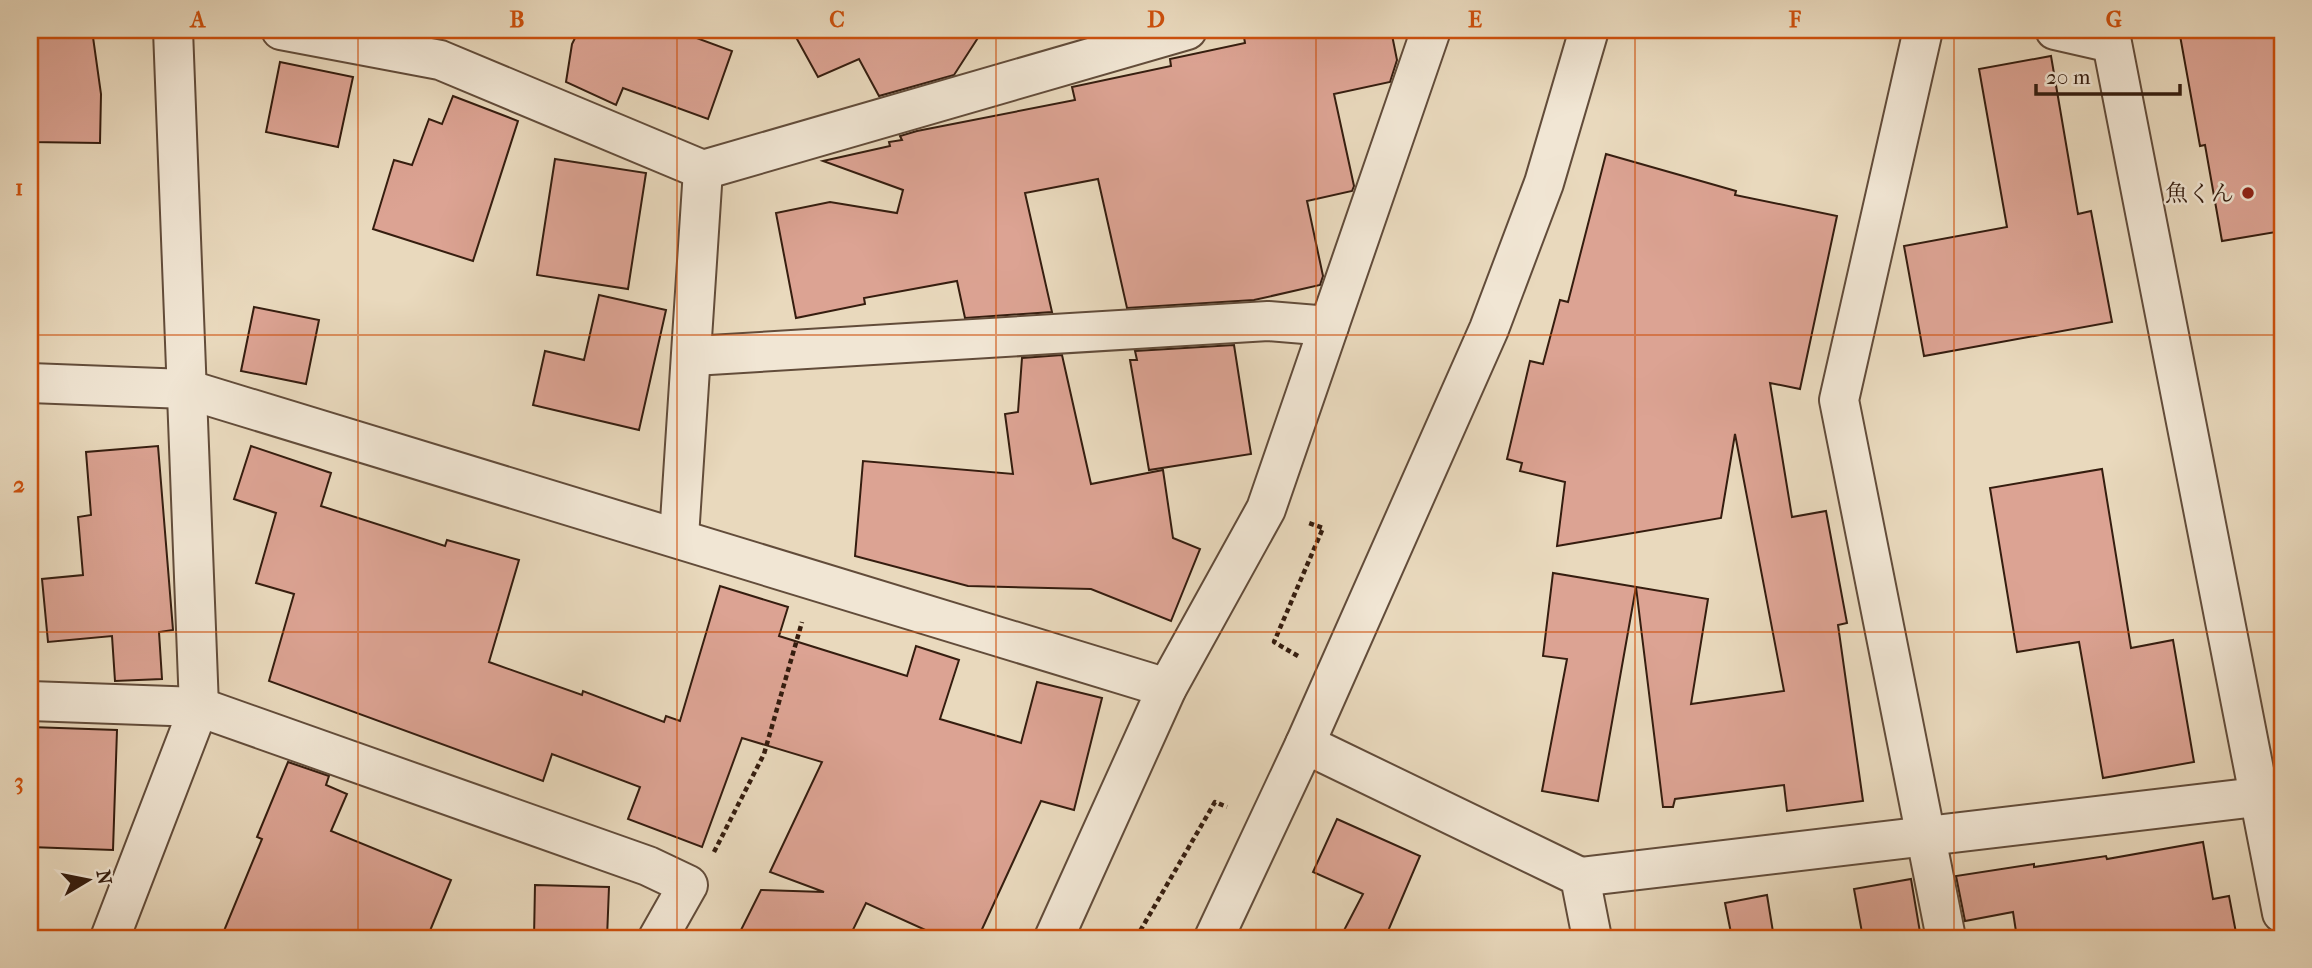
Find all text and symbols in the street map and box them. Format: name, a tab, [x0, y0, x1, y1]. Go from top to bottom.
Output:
text: A	[189, 6, 207, 33]
text: B	[510, 6, 525, 33]
text: C	[829, 6, 845, 33]
text: D	[1147, 6, 1165, 33]
text: E	[1468, 6, 1482, 33]
text: F	[1788, 6, 1802, 33]
text: G	[2106, 6, 2122, 33]
scale bar	[2036, 52, 2179, 96]
text: 20 m	[2046, 65, 2091, 89]
text: 1	[15, 174, 23, 201]
place label: 魚くん	[2165, 180, 2234, 207]
marker: 魚くん	[2240, 185, 2256, 201]
text: 2	[13, 471, 25, 498]
text: 3	[14, 768, 24, 795]
north arrow	[52, 846, 122, 916]
text: N	[92, 868, 116, 887]

